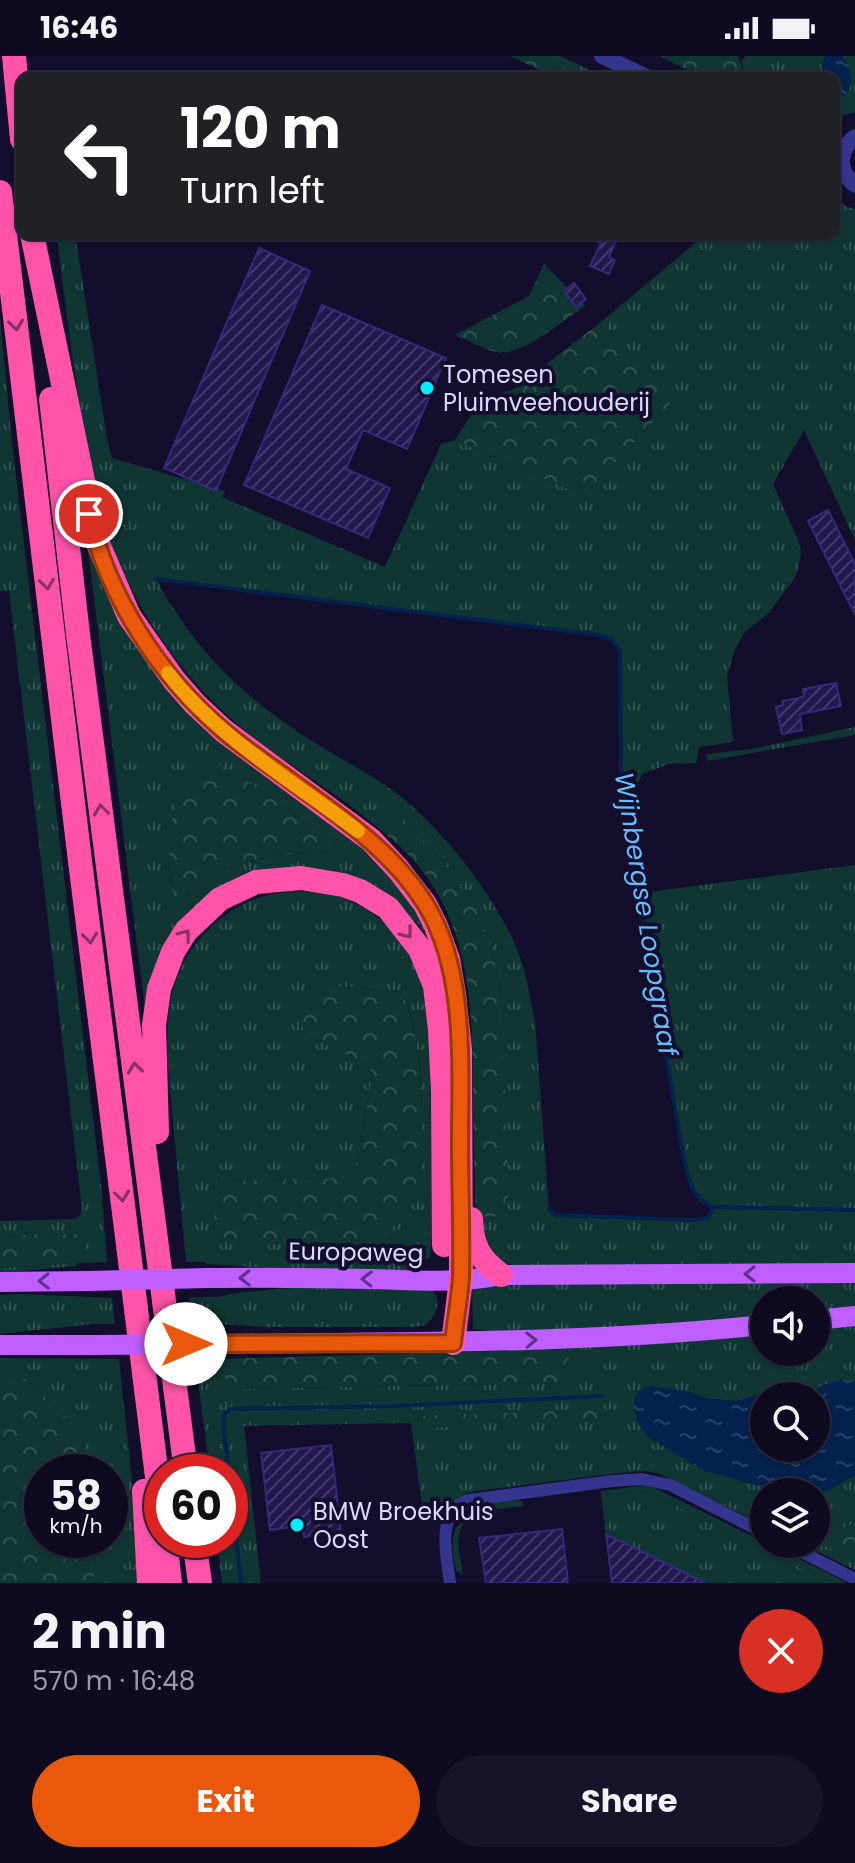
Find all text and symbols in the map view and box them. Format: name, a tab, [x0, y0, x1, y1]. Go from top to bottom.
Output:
text: 16:46	[40, 6, 118, 49]
text: 120 m	[180, 89, 341, 168]
icon: left	[48, 104, 152, 208]
text: Turn left	[180, 165, 325, 216]
one-way arrow	[7, 319, 24, 332]
place label: Tomesen Pluimveehouderij	[443, 358, 650, 419]
marker: Tomesen Pluimveehouderij	[418, 379, 436, 397]
pin	[55, 480, 123, 548]
icon: arrive	[67, 492, 111, 536]
one-way arrow	[38, 577, 55, 591]
water label: Wijnbergse Loopgraaf	[606, 770, 686, 1060]
one-way arrow	[93, 803, 110, 816]
one-way arrow	[398, 924, 412, 939]
one-way arrow	[176, 929, 190, 944]
one-way arrow	[81, 932, 98, 945]
one-way arrow	[127, 1061, 144, 1075]
one-way arrow	[113, 1190, 130, 1203]
street label: Europaweg	[288, 1234, 424, 1270]
one-way arrow	[743, 1265, 756, 1283]
one-way arrow	[238, 1269, 251, 1286]
one-way arrow	[360, 1270, 373, 1288]
one-way arrow	[37, 1272, 50, 1290]
map controls	[750, 1286, 830, 1558]
button: sound	[750, 1286, 830, 1366]
position arrow	[144, 1302, 228, 1386]
one-way arrow	[525, 1332, 538, 1349]
button: search	[750, 1382, 830, 1462]
speed limit sign: 60	[144, 1454, 248, 1558]
text: 58	[50, 1468, 102, 1524]
button: layers	[750, 1478, 830, 1558]
place label: BMW Broekhuis Oost	[313, 1495, 494, 1556]
text: km/h	[49, 1512, 103, 1540]
marker: BMW Broekhuis Oost	[288, 1516, 306, 1534]
text: 2 min	[32, 1598, 167, 1665]
button: close	[739, 1609, 823, 1693]
text: 570 m · 16:48	[32, 1663, 195, 1699]
button: Exit	[32, 1755, 420, 1847]
button: Share	[436, 1755, 823, 1847]

